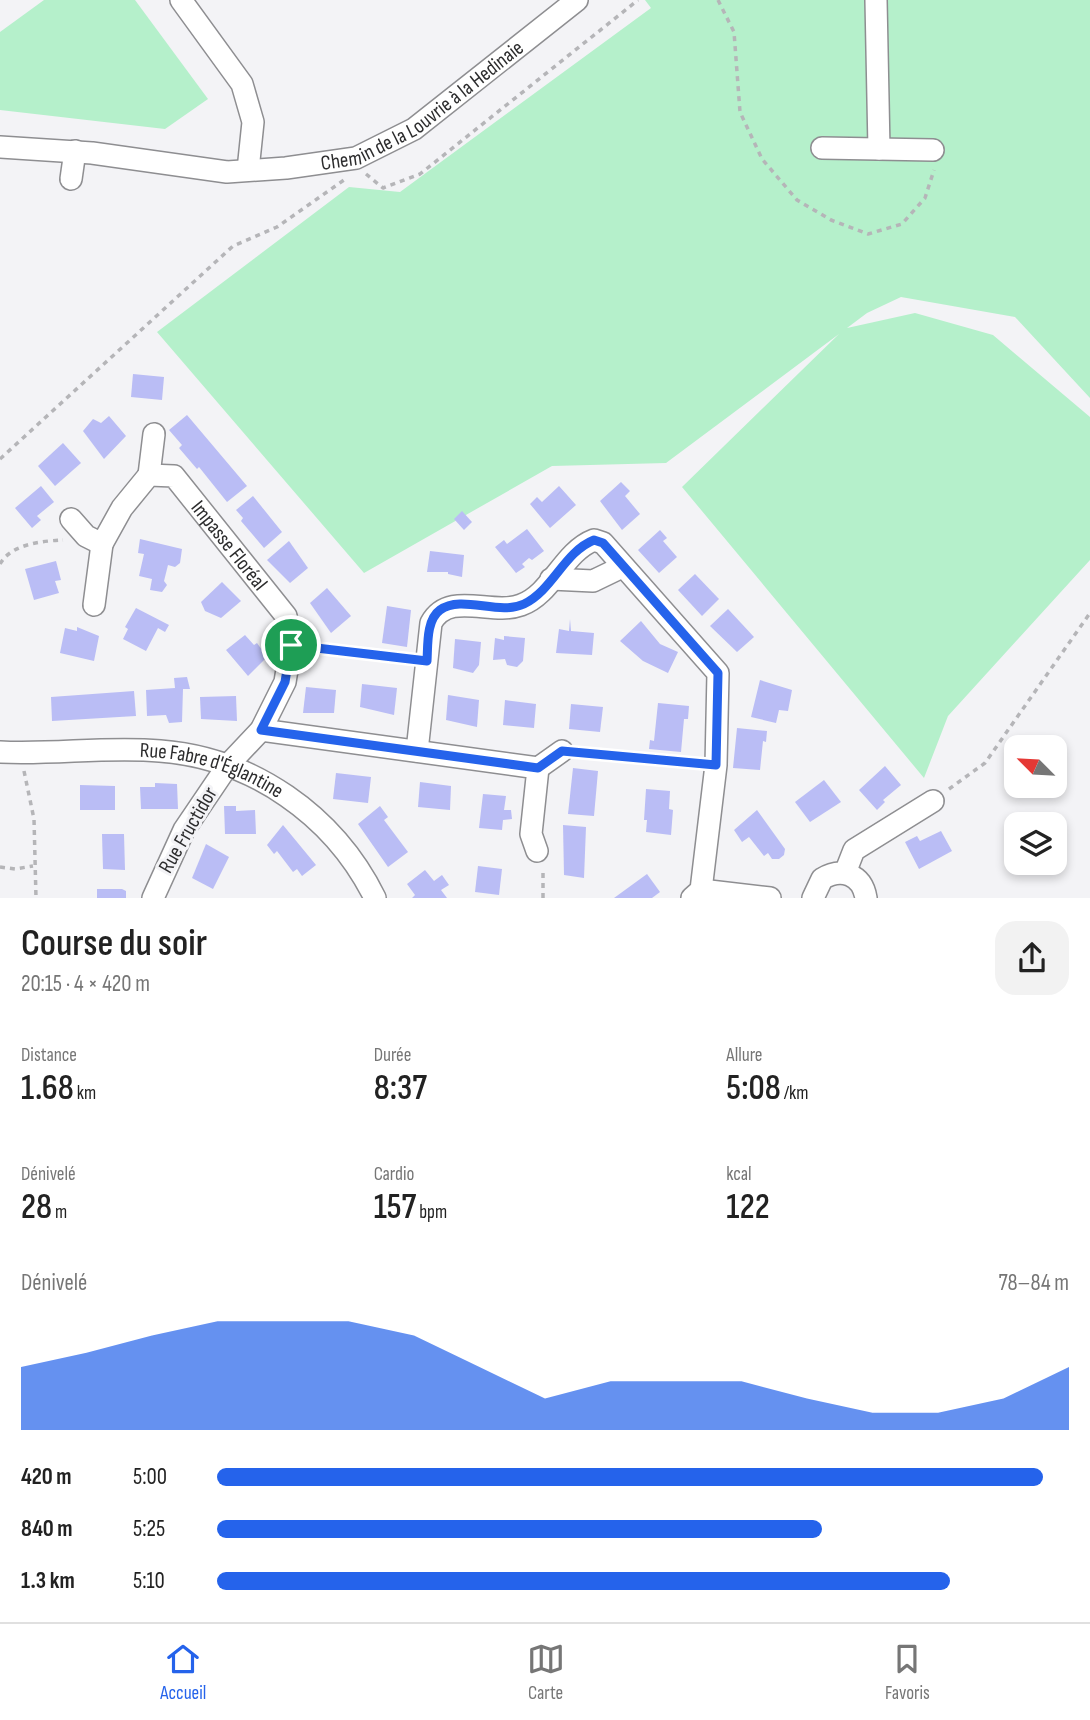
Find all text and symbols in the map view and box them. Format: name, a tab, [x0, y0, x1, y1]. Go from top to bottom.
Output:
street label: Chemin de la Louvrie à la Hedinaie	[319, 35, 528, 175]
street label: Impasse Floréal	[186, 495, 273, 595]
pin	[261, 615, 321, 675]
icon: arrive	[272, 626, 310, 664]
north arrow	[1004, 735, 1068, 798]
map controls	[1004, 735, 1067, 875]
street label: Rue Fabre d'Églantine	[139, 737, 288, 803]
street label: Rue Fructidor	[153, 783, 223, 877]
button: layers	[1004, 812, 1067, 875]
text: Course du soir	[21, 921, 207, 966]
button: share	[995, 921, 1069, 995]
text: 20:15 · 4 × 420 m	[21, 970, 150, 998]
text: Distance	[21, 1044, 77, 1067]
text: Durée	[374, 1044, 411, 1067]
text: Allure	[726, 1044, 763, 1067]
text: 1.68	[21, 1067, 74, 1110]
text: 8:37	[374, 1067, 427, 1110]
text: 5:08	[726, 1067, 781, 1110]
text: km	[74, 1082, 96, 1105]
text: /km	[781, 1082, 808, 1105]
text: Dénivelé	[21, 1163, 76, 1186]
text: Cardio	[374, 1163, 414, 1186]
text: kcal	[726, 1163, 751, 1186]
text: 28	[21, 1186, 52, 1229]
text: 157	[374, 1186, 416, 1229]
text: 122	[726, 1186, 770, 1229]
text: m	[52, 1201, 67, 1224]
text: bpm	[416, 1201, 447, 1224]
text: Dénivelé	[21, 1269, 87, 1297]
text: 78–84 m	[998, 1269, 1069, 1297]
text: 420 m	[21, 1463, 72, 1491]
text: 5:00	[133, 1463, 167, 1491]
text: 840 m	[21, 1515, 73, 1543]
text: 5:25	[133, 1515, 165, 1543]
text: 1.3 km	[21, 1567, 75, 1595]
text: 5:10	[133, 1567, 165, 1595]
tab: Accueil	[160, 1640, 206, 1705]
tab: Carte	[527, 1640, 565, 1705]
tab: Favoris	[885, 1640, 930, 1705]

